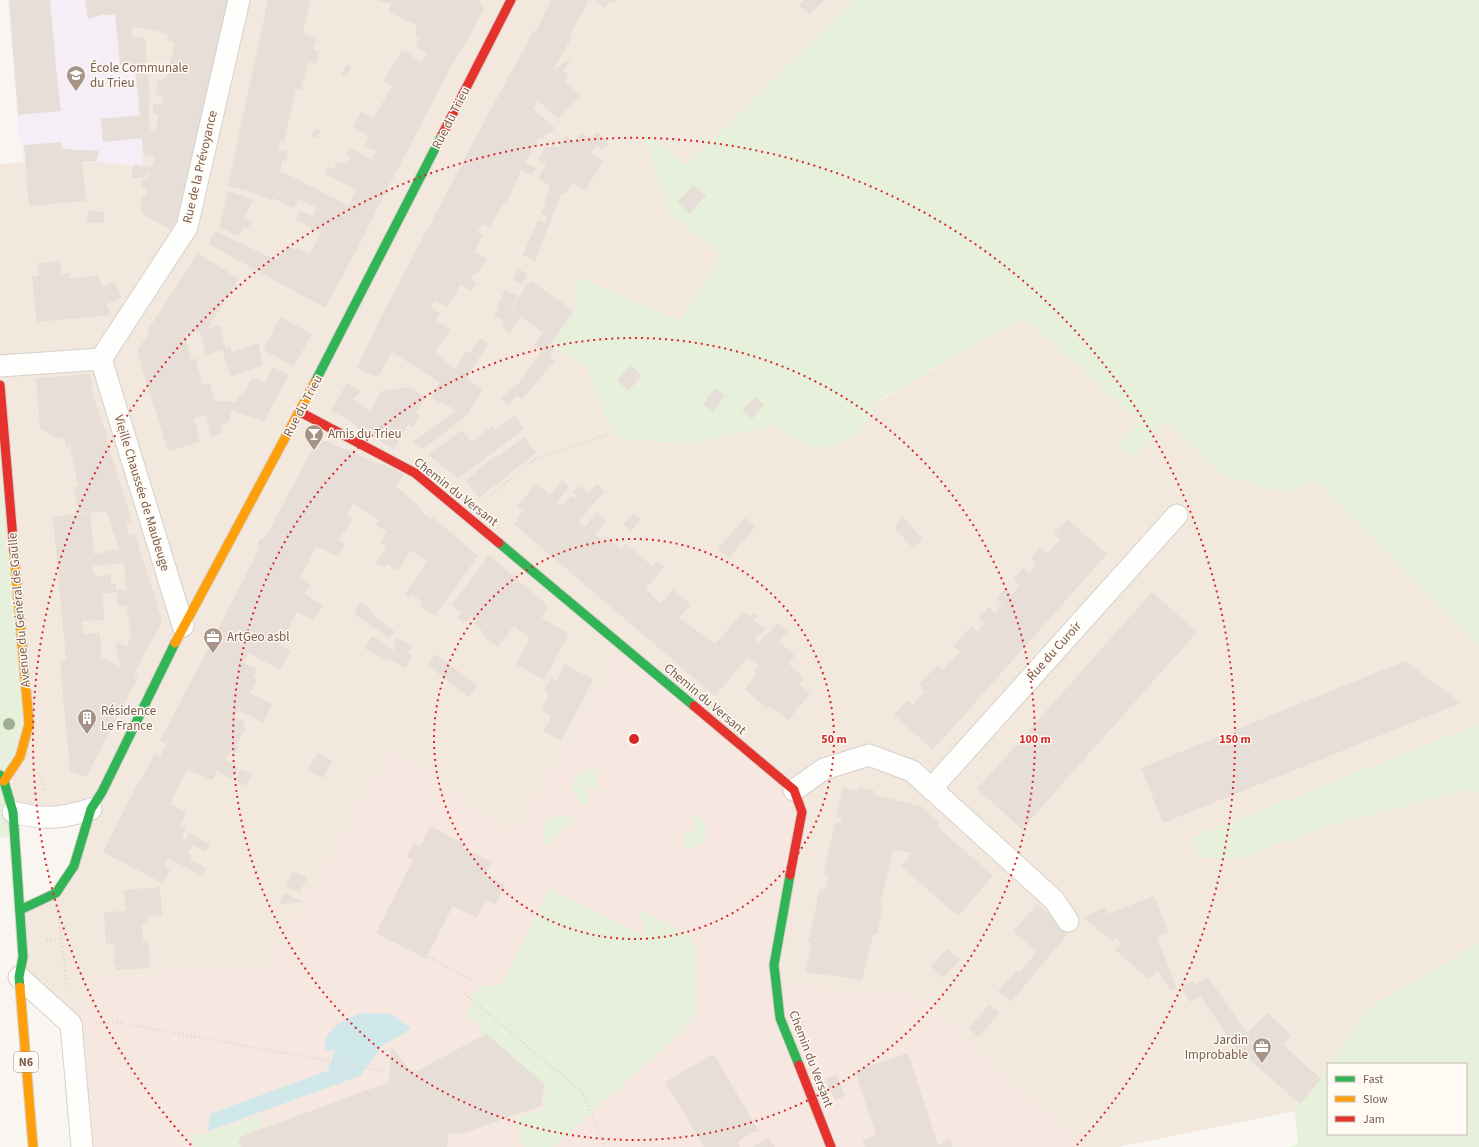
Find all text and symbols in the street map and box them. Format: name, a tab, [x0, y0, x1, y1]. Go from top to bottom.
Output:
place label: École Communale du Trieu	[90, 59, 188, 92]
school or university icon: École Communale du Trieu	[65, 64, 87, 92]
street label: Rue du Trieu	[428, 84, 474, 152]
street label: Rue de la Prévoyance	[178, 109, 222, 225]
street label: Rue du Trieu	[279, 372, 327, 440]
street label: Vieille Chaussée de Maubeuge	[110, 413, 174, 573]
bar icon: Amis du Trieu	[303, 423, 325, 451]
place label: Amis du Trieu	[328, 425, 402, 443]
street label: Chemin du Versant	[410, 453, 502, 531]
street label: Avenue du Général de Gaulle	[3, 532, 35, 688]
street label: Rue du Curoir	[1023, 617, 1086, 684]
office icon: ArtGeo asbl	[202, 626, 224, 654]
place label: ArtGeo asbl	[227, 628, 290, 646]
street label: Chemin du Versant	[660, 659, 750, 739]
place label: Résidence Le France	[101, 702, 156, 735]
building icon: Résidence Le France	[76, 707, 98, 735]
text: 50 m	[821, 731, 847, 748]
text: 100 m	[1019, 731, 1051, 748]
text: 150 m	[1219, 731, 1251, 748]
centre of rings	[627, 732, 641, 746]
street label: Chemin du Versant	[784, 1008, 838, 1111]
place label: Jardin Improbable	[1185, 1031, 1248, 1064]
office icon: Jardin Improbable	[1251, 1036, 1273, 1064]
road number: N6	[14, 1052, 38, 1072]
legend	[1327, 1063, 1467, 1135]
text: Fast	[1363, 1071, 1383, 1088]
text: Slow	[1363, 1091, 1388, 1108]
text: Jam	[1363, 1111, 1385, 1128]

